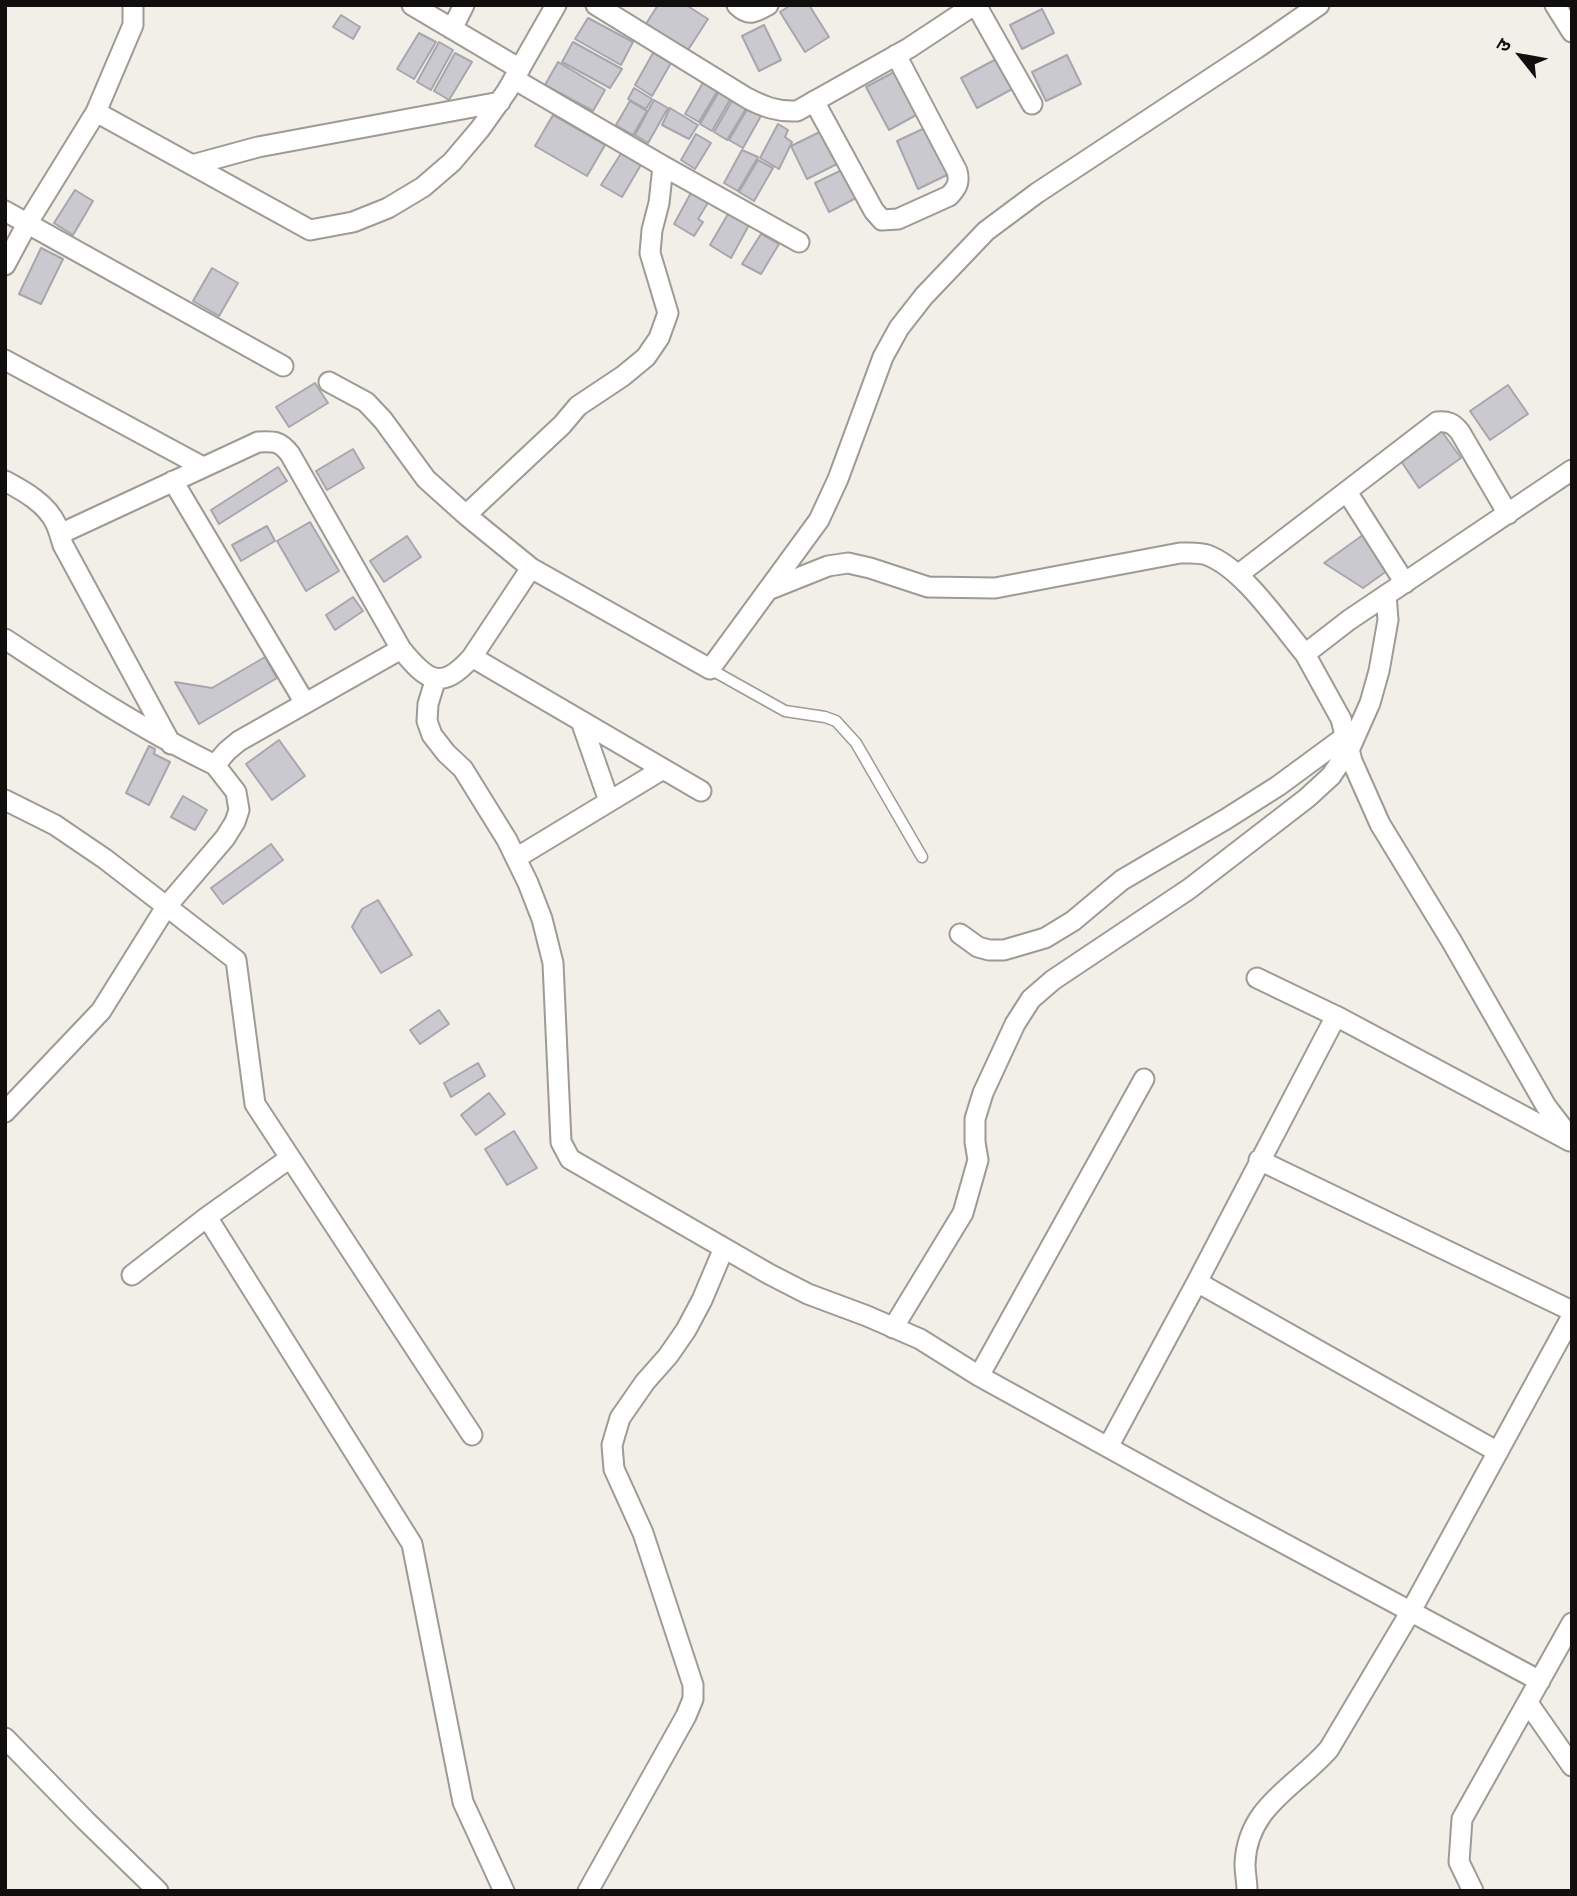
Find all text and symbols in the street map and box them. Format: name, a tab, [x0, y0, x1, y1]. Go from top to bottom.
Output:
north arrow	[1486, 21, 1556, 91]
text: उ	[1491, 35, 1515, 56]

